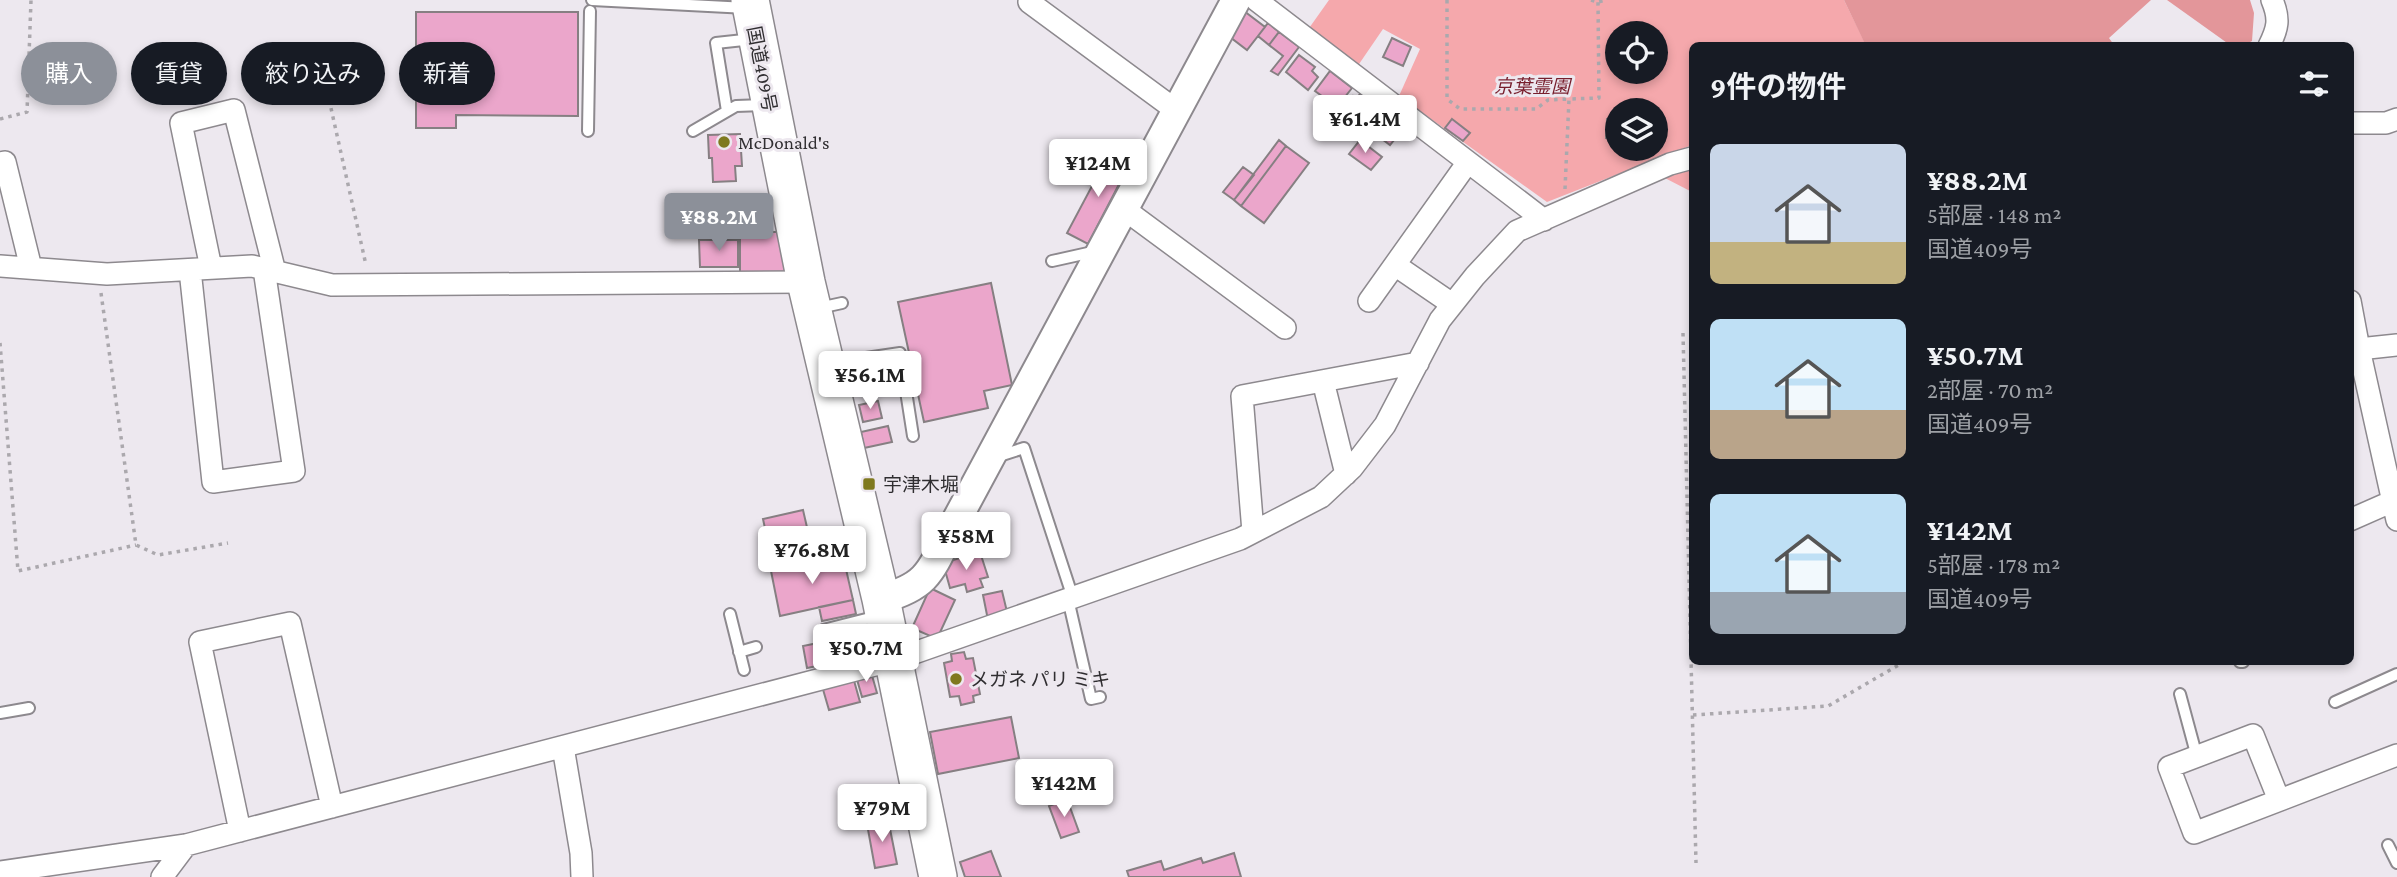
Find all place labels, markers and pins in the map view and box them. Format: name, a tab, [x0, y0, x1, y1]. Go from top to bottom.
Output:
pin: ¥61.4M	[1308, 96, 1422, 155]
place label: McDonald's	[738, 132, 830, 153]
marker: McDonald's	[716, 134, 732, 150]
pin: ¥124M	[1049, 140, 1147, 199]
pin: ¥88.2M	[662, 194, 776, 253]
pin: ¥56.1M	[813, 352, 927, 411]
place label: 宇津木堀	[883, 474, 959, 495]
marker: 宇津木堀	[861, 476, 877, 492]
pin: ¥58M	[925, 512, 1007, 572]
pin: ¥76.8M	[755, 526, 869, 586]
pin: ¥50.7M	[809, 624, 923, 684]
place label: メガネ パリ ミキ	[970, 669, 1110, 690]
marker: メガネ パリ ミキ	[948, 671, 964, 687]
pin: ¥142M	[1015, 760, 1113, 819]
pin: ¥79M	[841, 784, 923, 844]

